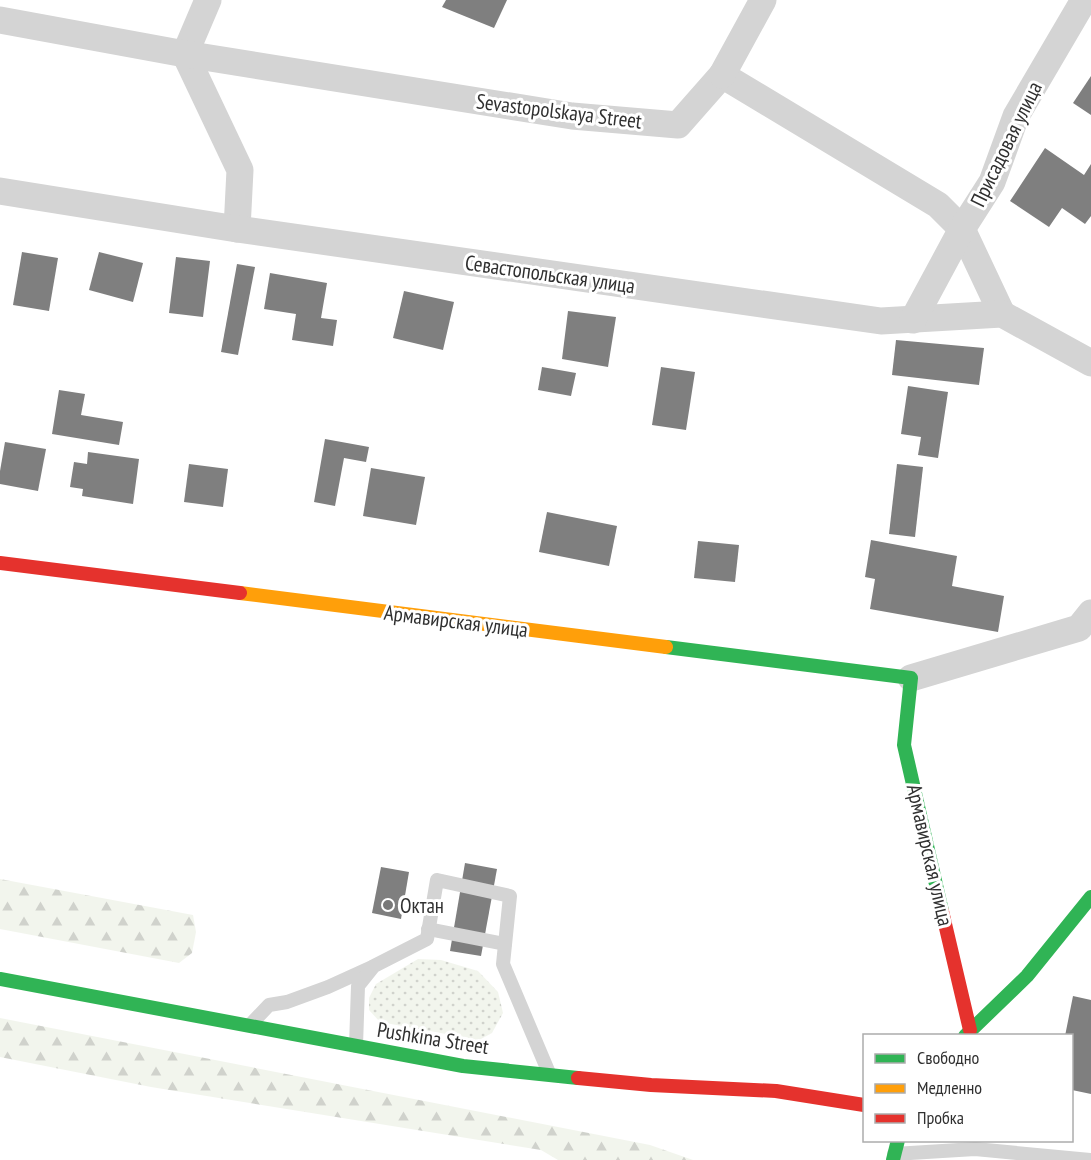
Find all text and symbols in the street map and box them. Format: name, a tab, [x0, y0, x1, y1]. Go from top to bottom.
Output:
street label: Присадовая улица	[964, 77, 1048, 211]
street label: Sevastopolskaya Street	[475, 87, 644, 135]
street label: Севастопольская улица	[463, 249, 637, 299]
street label: Армавирская улица	[382, 599, 530, 643]
street label: Армавирская улица	[901, 781, 959, 929]
place label: Октан	[400, 892, 444, 919]
marker: Октан	[381, 898, 395, 912]
street label: Pushkina Street	[375, 1016, 491, 1060]
legend	[863, 1034, 1073, 1142]
text: Свободно	[917, 1046, 980, 1069]
text: Медленно	[917, 1076, 982, 1099]
text: Пробка	[917, 1106, 964, 1129]

